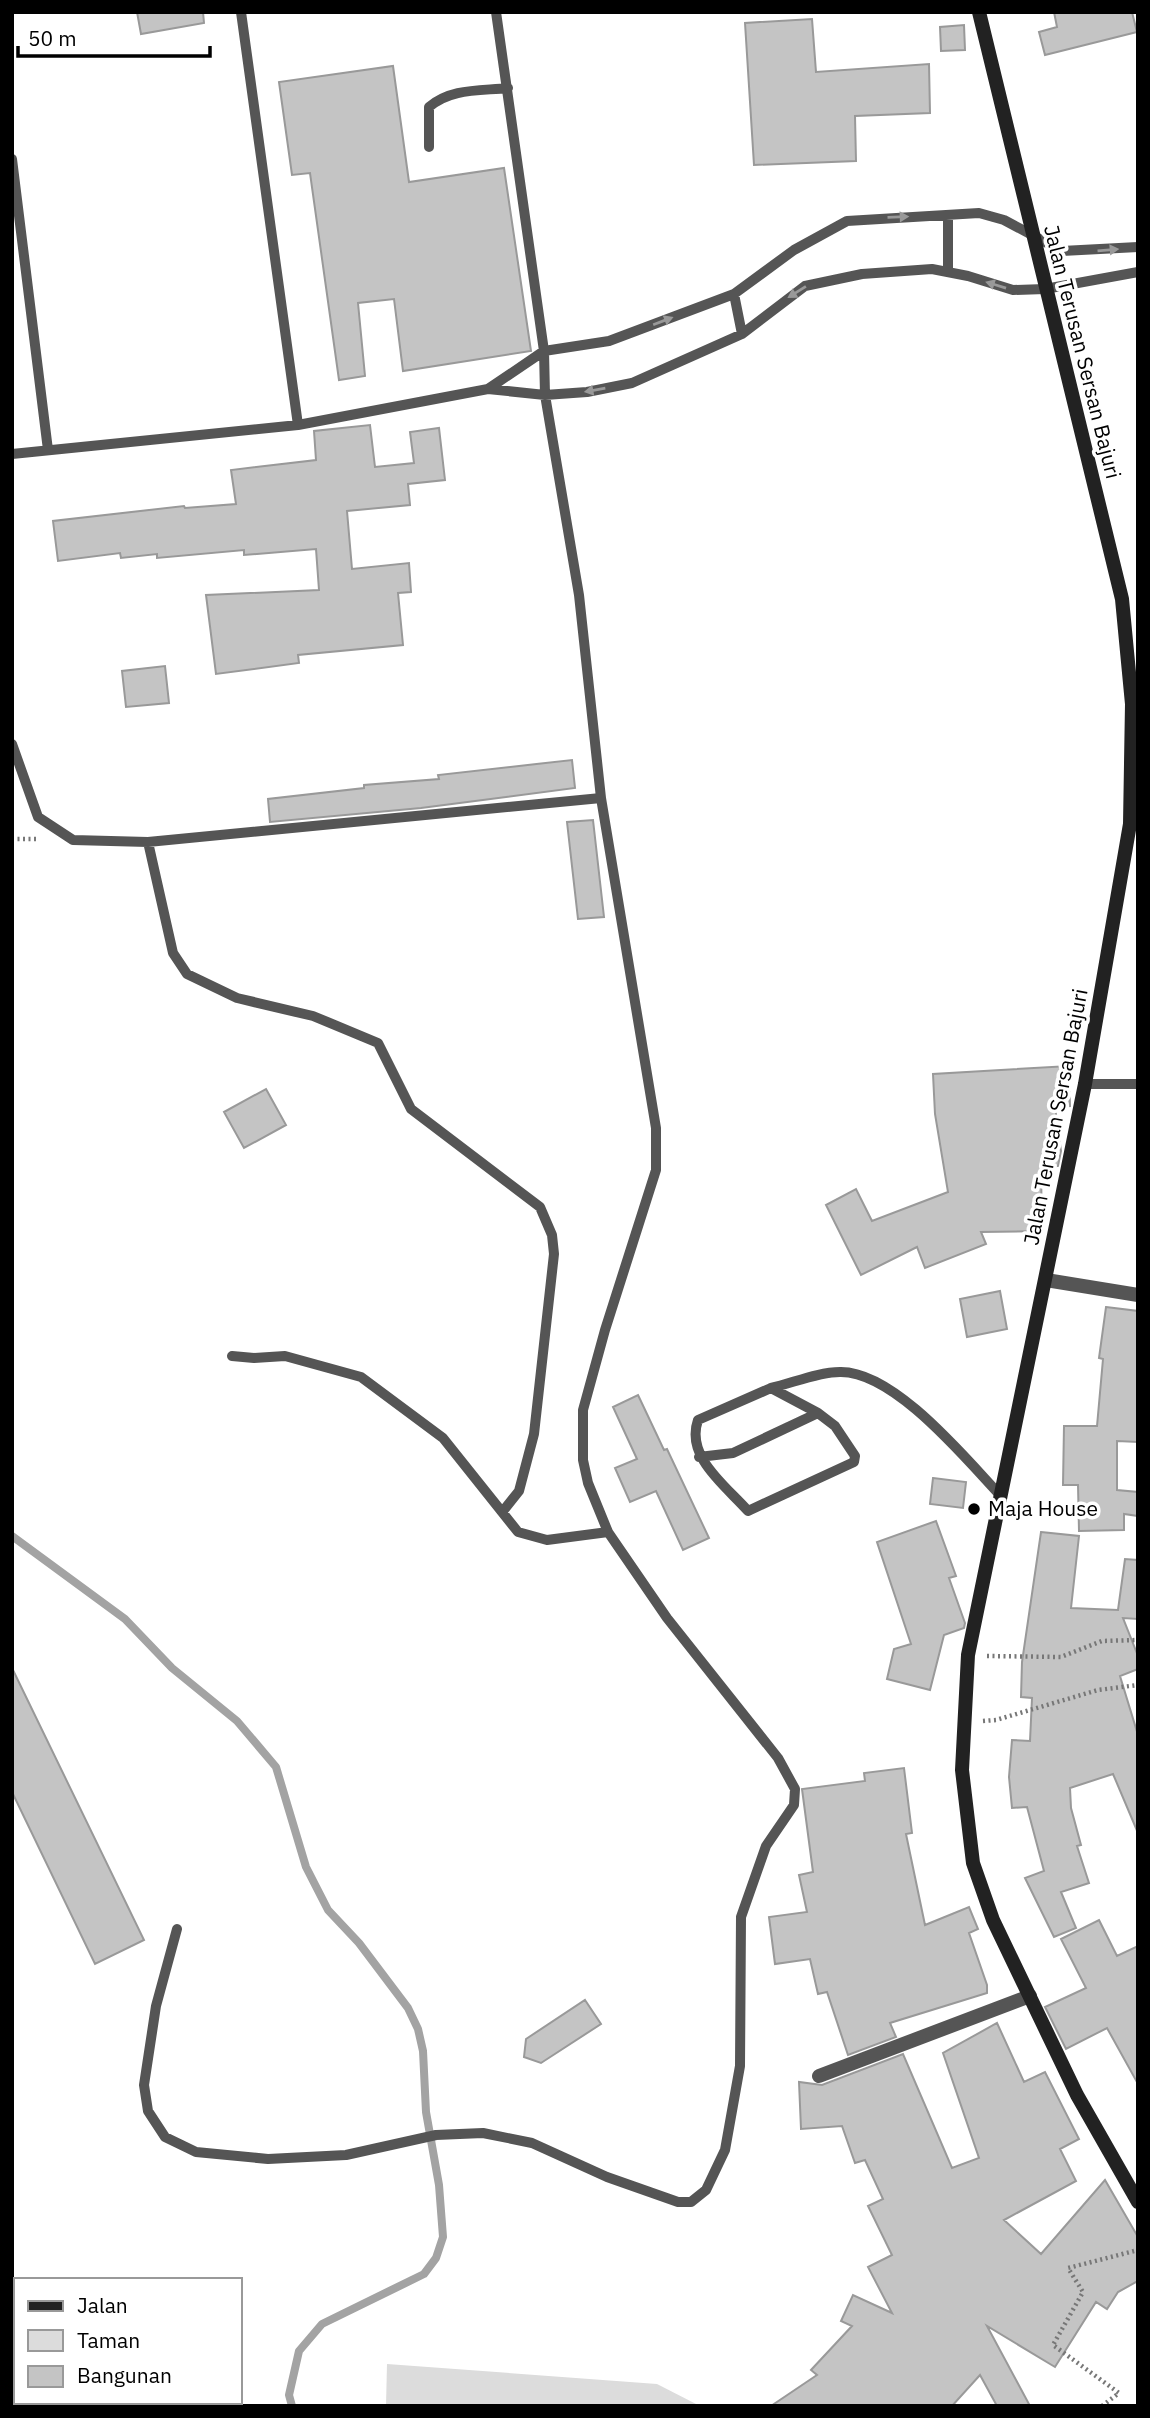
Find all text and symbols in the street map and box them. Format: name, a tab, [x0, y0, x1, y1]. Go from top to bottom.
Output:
scale bar	[18, 14, 210, 58]
text: 50 m	[28, 24, 77, 52]
one-way arrow	[887, 211, 909, 222]
street label: Jalan Terusan Sersan Bajuri	[1038, 222, 1128, 482]
one-way arrow	[1097, 244, 1119, 255]
one-way arrow	[985, 280, 1006, 290]
one-way arrow	[788, 285, 807, 298]
one-way arrow	[652, 315, 673, 326]
one-way arrow	[584, 385, 606, 396]
street label: Jalan Terusan Sersan Bajuri	[1016, 986, 1094, 1247]
place label: Maja House	[988, 1494, 1098, 1522]
marker: Maja House	[966, 1501, 982, 1517]
legend	[14, 2278, 242, 2404]
text: Jalan	[77, 2291, 128, 2319]
text: Taman	[77, 2326, 140, 2354]
text: Bangunan	[77, 2361, 172, 2389]

